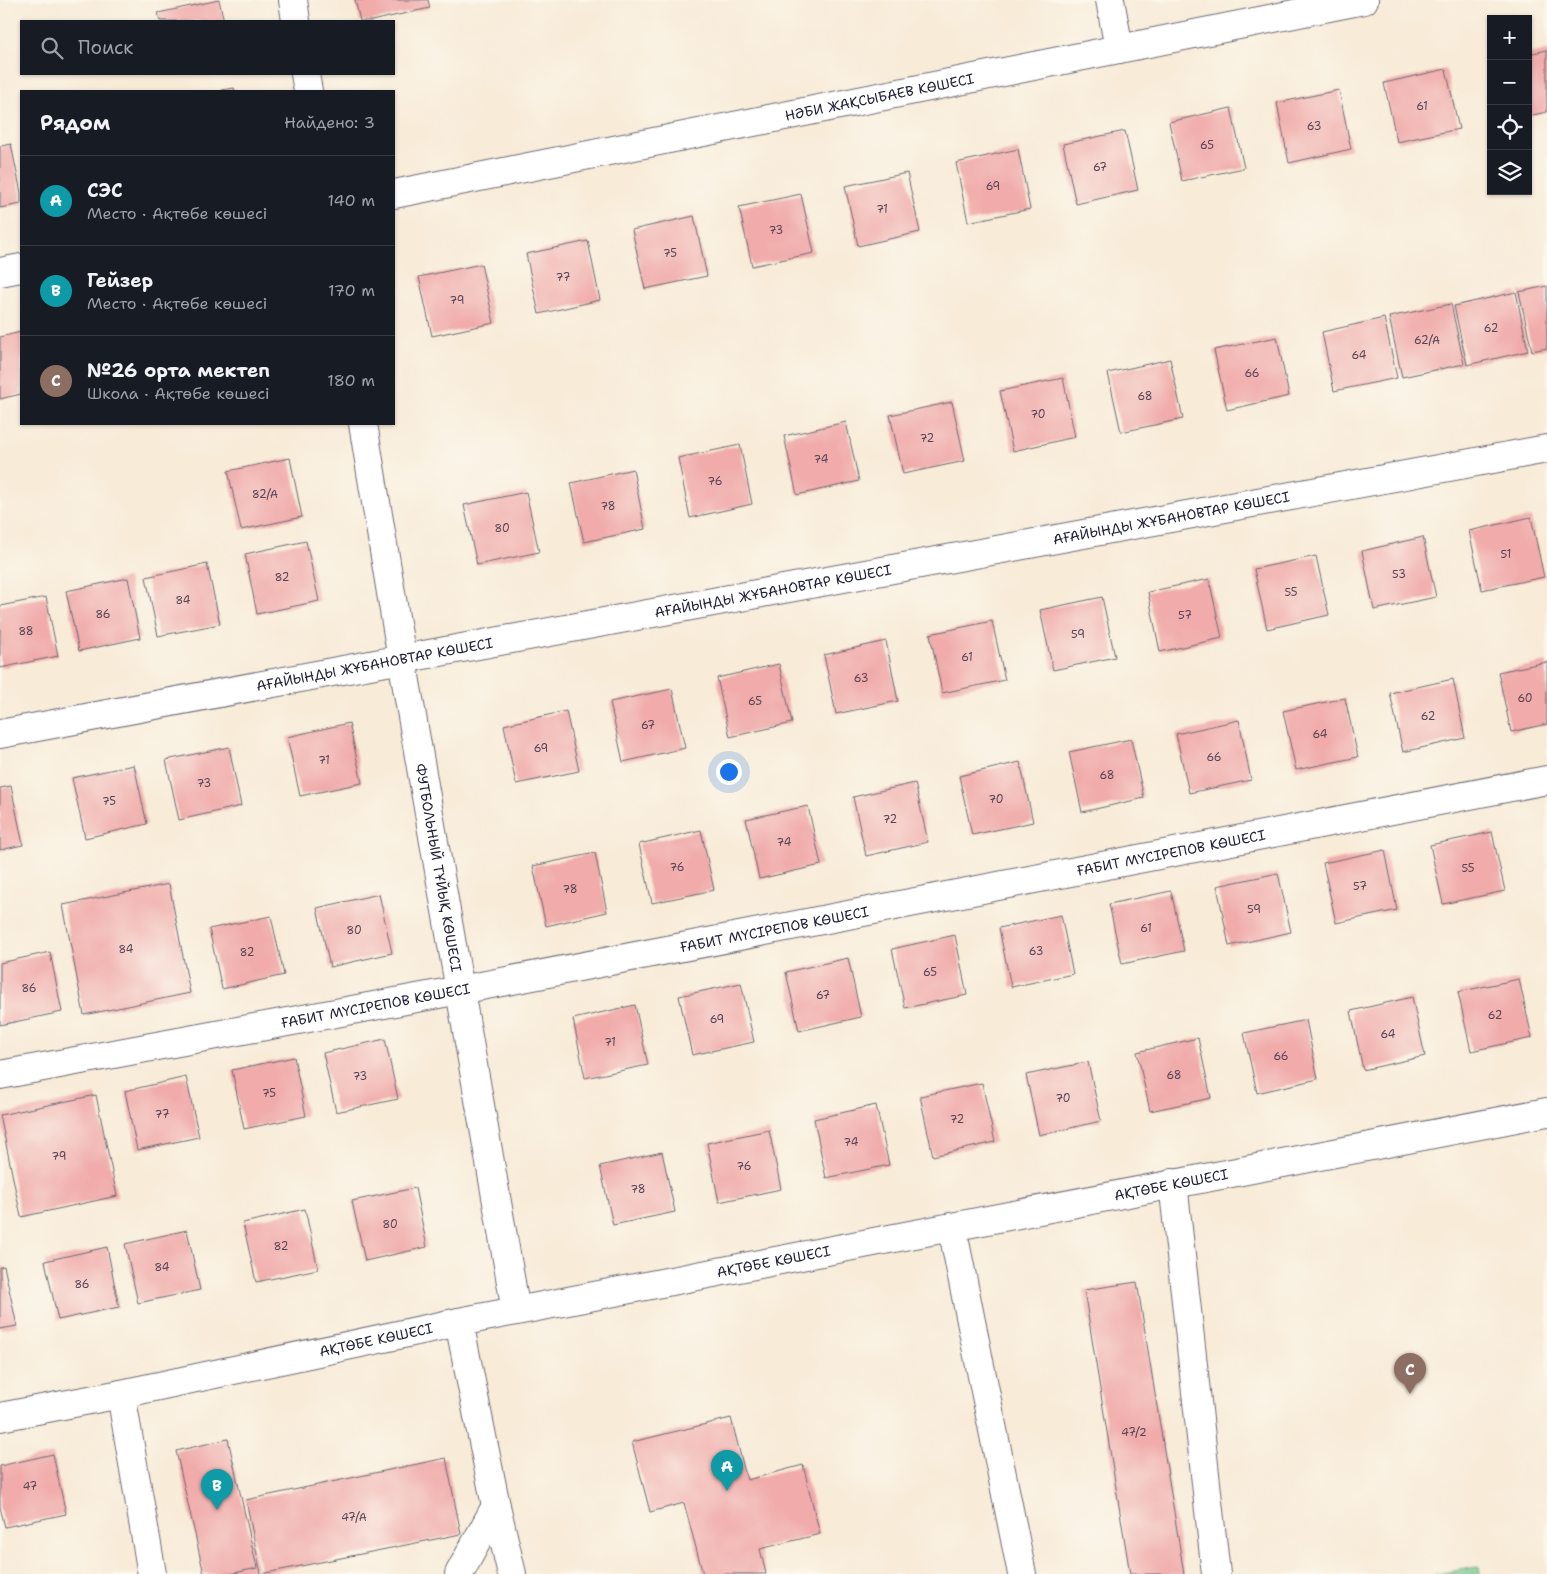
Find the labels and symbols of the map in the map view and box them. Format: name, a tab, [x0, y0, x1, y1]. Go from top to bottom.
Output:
street label: НӘБИ ЖАҚСЫБАЕВ КӨШЕСІ	[783, 69, 976, 125]
house number: 61	[1416, 99, 1428, 114]
house number: 63	[1307, 119, 1321, 134]
house number: 65	[1200, 138, 1214, 153]
house number: 67	[1093, 160, 1107, 175]
house number: 69	[986, 179, 1000, 194]
house number: 71	[876, 202, 888, 217]
house number: 73	[769, 223, 783, 238]
house number: 75	[663, 246, 677, 261]
house number: 77	[556, 270, 571, 285]
house number: 79	[450, 293, 465, 308]
house number: 62	[1484, 321, 1498, 336]
house number: 62/А	[1414, 333, 1440, 348]
house number: 64	[1351, 348, 1367, 363]
house number: 66	[1244, 366, 1260, 381]
house number: 68	[1138, 389, 1152, 404]
house number: 70	[1030, 407, 1046, 422]
house number: 72	[920, 431, 934, 446]
house number: 74	[814, 452, 829, 467]
house number: 76	[708, 474, 722, 489]
house number: 82/А	[252, 487, 278, 502]
street label: АҒАЙЫНДЫ ЖҰБАНОВТАР КӨШЕСІ	[1051, 487, 1291, 548]
house number: 78	[601, 499, 615, 514]
house number: 80	[494, 521, 510, 536]
house number: 51	[1501, 547, 1511, 562]
street label: АҒАЙЫНДЫ ЖҰБАНОВТАР КӨШЕСІ	[653, 560, 893, 622]
house number: 53	[1392, 567, 1406, 582]
house number: 82	[275, 570, 289, 585]
house number: 55	[1284, 585, 1298, 600]
house number: 84	[176, 593, 191, 608]
house number: 86	[95, 607, 111, 622]
house number: 57	[1178, 608, 1192, 623]
house number: 88	[18, 624, 34, 639]
house number: 59	[1071, 627, 1085, 642]
street label: АҒАЙЫНДЫ ЖҰБАНОВТАР КӨШЕСІ	[255, 633, 495, 695]
house number: 61	[961, 650, 973, 665]
house number: 63	[854, 671, 868, 686]
house number: 60	[1517, 691, 1533, 706]
house number: 65	[748, 694, 762, 709]
house number: 62	[1421, 709, 1435, 724]
house number: 67	[641, 718, 655, 733]
house number: 64	[1312, 727, 1328, 742]
house number: 69	[534, 741, 548, 756]
house number: 66	[1206, 750, 1222, 765]
house number: 71	[318, 753, 330, 768]
your location	[716, 759, 742, 785]
street label: ФУТБОЛЬНЫЙ ТҰЙЫҚ КӨШЕСІ	[411, 762, 466, 974]
house number: 68	[1100, 768, 1114, 783]
house number: 73	[197, 776, 211, 791]
house number: 70	[988, 792, 1004, 807]
house number: 75	[102, 794, 116, 809]
house number: 72	[883, 812, 897, 827]
street label: ҒАБИТ МҮСІРЕПОВ КӨШЕСІ	[1075, 826, 1267, 880]
house number: 74	[777, 835, 792, 850]
house number: 76	[670, 860, 684, 875]
house number: 55	[1461, 861, 1475, 876]
house number: 57	[1353, 879, 1367, 894]
house number: 78	[563, 882, 577, 897]
street label: ҒАБИТ МҮСІРЕПОВ КӨШЕСІ	[679, 902, 870, 956]
house number: 59	[1247, 902, 1261, 917]
house number: 61	[1140, 921, 1152, 936]
house number: 80	[346, 923, 362, 938]
house number: 84	[119, 942, 134, 957]
house number: 63	[1029, 944, 1043, 959]
house number: 82	[240, 945, 254, 960]
house number: 65	[923, 965, 937, 980]
street label: ҒАБИТ МҮСІРЕПОВ КӨШЕСІ	[280, 979, 472, 1032]
house number: 86	[21, 981, 37, 996]
house number: 67	[816, 988, 830, 1003]
house number: 62	[1488, 1008, 1502, 1023]
house number: 69	[710, 1012, 724, 1027]
house number: 64	[1380, 1027, 1396, 1042]
house number: 71	[604, 1035, 616, 1050]
house number: 66	[1273, 1049, 1289, 1064]
house number: 68	[1167, 1068, 1181, 1083]
house number: 73	[353, 1069, 367, 1084]
house number: 75	[262, 1086, 276, 1101]
house number: 70	[1055, 1091, 1071, 1106]
house number: 77	[155, 1107, 170, 1122]
house number: 72	[950, 1112, 964, 1127]
house number: 74	[844, 1135, 859, 1150]
house number: 79	[52, 1149, 67, 1164]
house number: 76	[737, 1159, 751, 1174]
street label: АҚТӨБЕ КӨШЕСІ	[1113, 1165, 1230, 1204]
house number: 78	[631, 1182, 645, 1197]
house number: 80	[382, 1217, 398, 1232]
house number: 82	[274, 1239, 288, 1254]
street label: АҚТӨБЕ КӨШЕСІ	[715, 1241, 832, 1281]
house number: 84	[155, 1260, 170, 1275]
house number: 86	[74, 1277, 90, 1292]
street label: АҚТӨБЕ КӨШЕСІ	[318, 1319, 435, 1361]
pin: C	[1394, 1353, 1426, 1394]
house number: 47/2	[1121, 1425, 1147, 1440]
pin: A	[711, 1450, 743, 1491]
pin: B	[201, 1469, 233, 1510]
house number: 47	[23, 1479, 38, 1494]
house number: 47/А	[341, 1510, 367, 1525]

